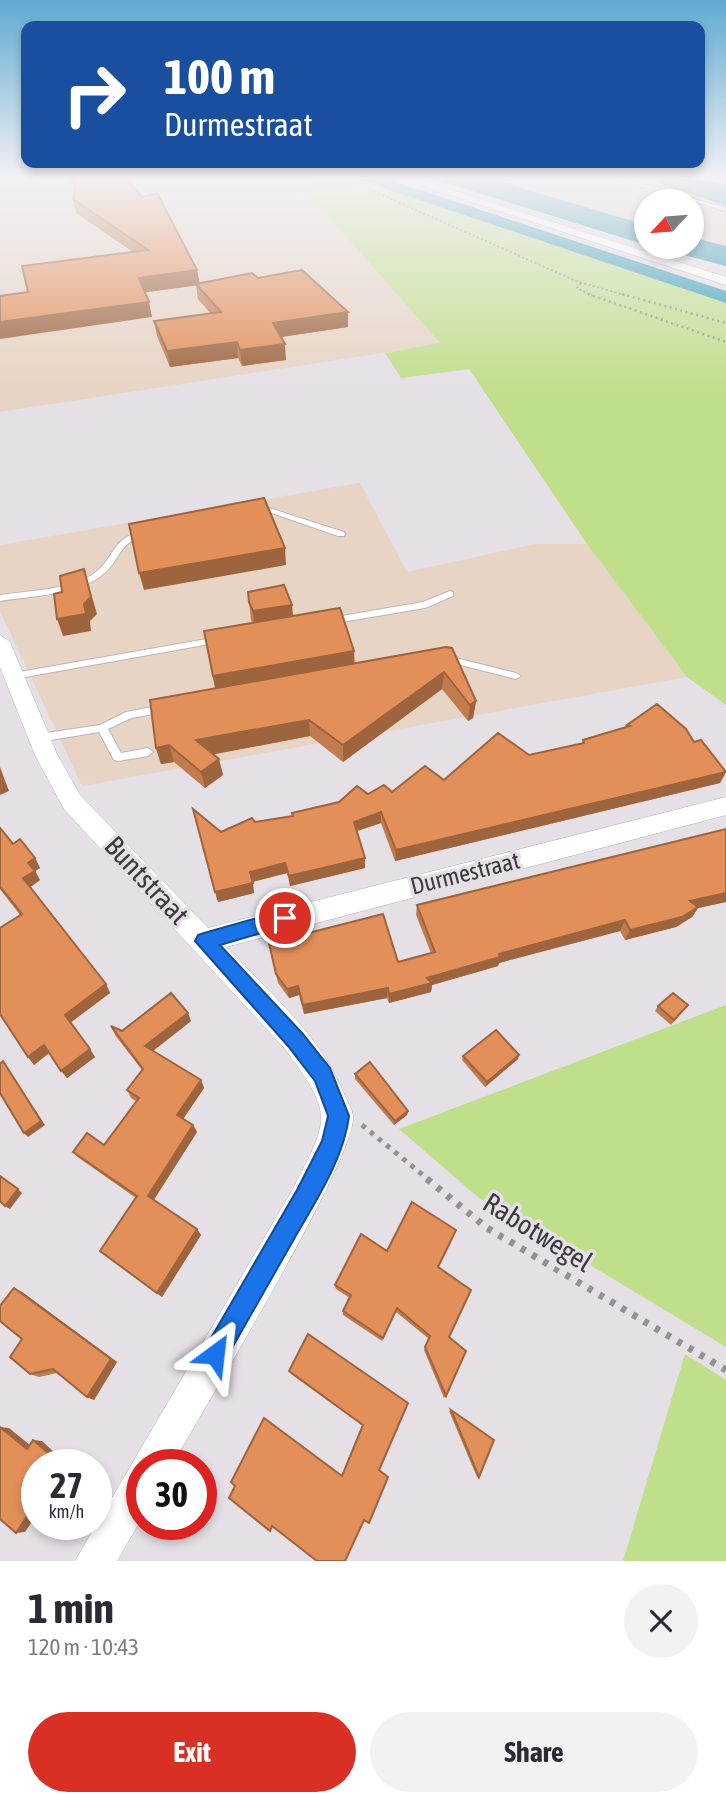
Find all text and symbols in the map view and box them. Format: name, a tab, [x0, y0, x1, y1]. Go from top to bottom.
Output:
text: 100 m	[164, 48, 275, 104]
icon: right	[49, 49, 140, 140]
text: Durmestraat	[164, 106, 313, 143]
north arrow	[634, 189, 704, 259]
map controls	[634, 189, 704, 259]
street label: Buntstraat	[98, 830, 196, 930]
street label: Durmestraat	[408, 846, 522, 900]
pin	[255, 888, 315, 948]
icon: arrive	[266, 899, 304, 937]
street label: Rabotwegel	[478, 1186, 599, 1278]
position arrow	[178, 1317, 252, 1391]
speed limit sign: 30	[126, 1449, 217, 1540]
text: 27	[50, 1465, 83, 1505]
text: km/h	[49, 1501, 84, 1522]
text: 1 min	[28, 1584, 114, 1632]
button: close	[624, 1584, 698, 1658]
text: 120 m · 10:43	[28, 1634, 139, 1660]
button: Exit	[28, 1712, 356, 1792]
button: Share	[370, 1712, 698, 1792]

